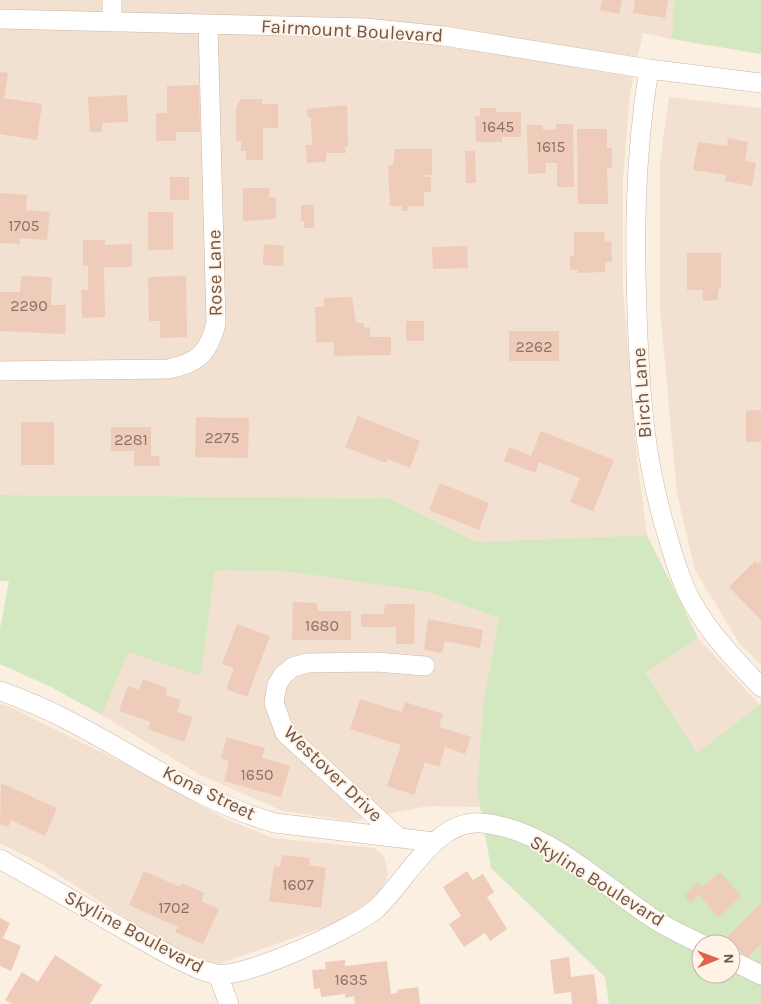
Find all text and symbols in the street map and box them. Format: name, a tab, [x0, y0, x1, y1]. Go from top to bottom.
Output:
street label: Fairmount Boulevard	[260, 15, 444, 47]
house number: 1645	[482, 117, 514, 136]
house number: 1615	[537, 137, 565, 156]
house number: 1705	[8, 216, 40, 235]
street label: Rose Lane	[203, 229, 227, 317]
house number: 2290	[10, 296, 48, 315]
house number: 2262	[516, 337, 552, 356]
street label: Birch Lane	[628, 347, 656, 439]
house number: 2275	[204, 428, 240, 447]
house number: 2281	[114, 430, 148, 449]
house number: 1680	[305, 616, 339, 635]
street label: Westover Drive	[279, 721, 387, 827]
street label: Kona Street	[159, 761, 259, 825]
house number: 1650	[241, 765, 273, 784]
street label: Skyline Boulevard	[526, 831, 668, 931]
house number: 1607	[282, 875, 314, 894]
street label: Skyline Boulevard	[61, 886, 207, 978]
house number: 1702	[158, 898, 190, 917]
north arrow	[691, 934, 741, 984]
text: N	[720, 954, 737, 964]
house number: 1635	[335, 970, 367, 989]

